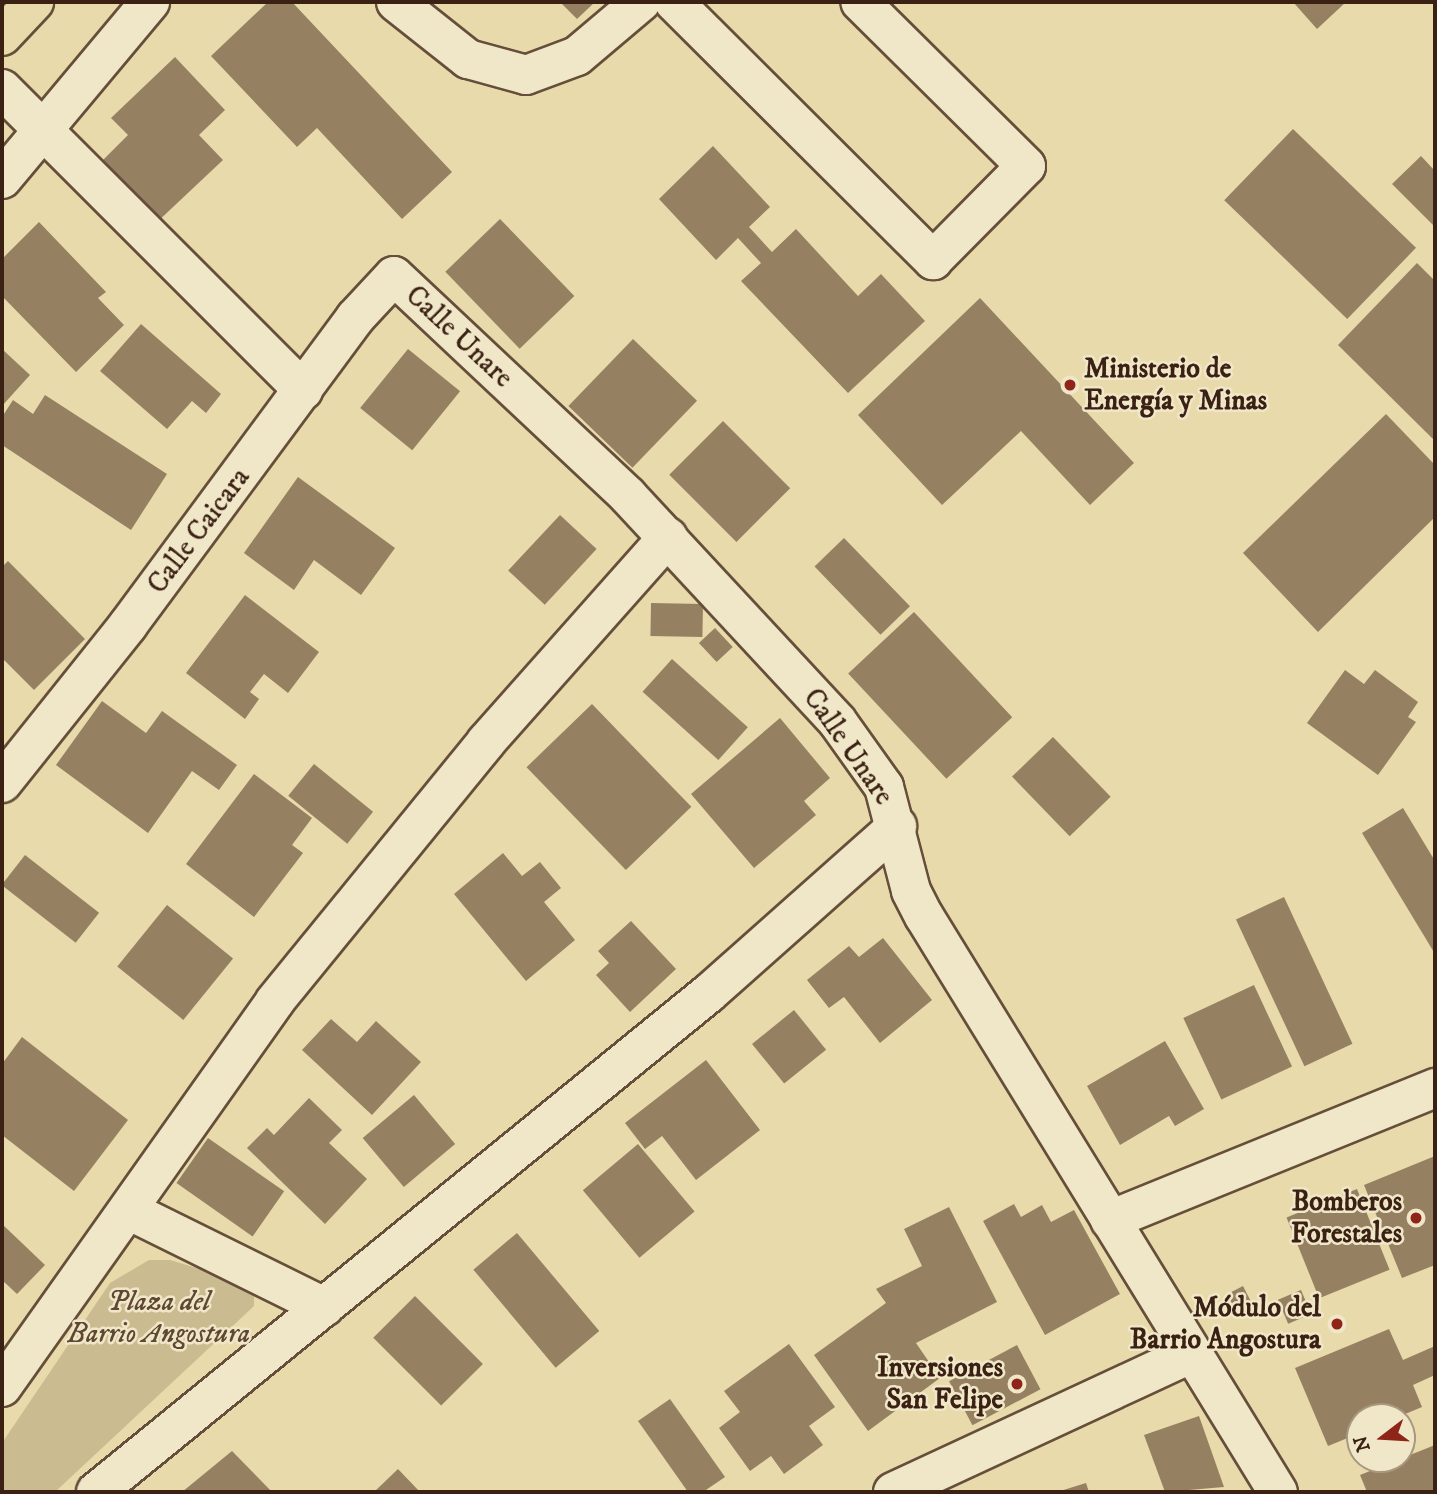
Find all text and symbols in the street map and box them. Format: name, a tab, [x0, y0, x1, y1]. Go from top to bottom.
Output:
street label: Calle Unare	[398, 279, 520, 395]
place label: Ministerio de Energía y Minas	[1084, 352, 1267, 418]
marker: Ministerio de Energía y Minas	[1062, 377, 1078, 393]
street label: Calle Caicara	[141, 461, 257, 601]
street label: Calle Unare	[796, 682, 900, 812]
place label: Bomberos Forestales	[1291, 1185, 1402, 1251]
marker: Bomberos Forestales	[1408, 1210, 1424, 1226]
park label: Plaza del Barrio Angostura	[68, 1285, 250, 1351]
place label: Módulo del Barrio Angostura	[1130, 1291, 1321, 1357]
marker: Módulo del Barrio Angostura	[1327, 1314, 1347, 1334]
place label: Inversiones San Felipe	[877, 1351, 1003, 1417]
marker: Inversiones San Felipe	[1009, 1376, 1025, 1392]
north arrow	[1346, 1403, 1416, 1473]
text: N	[1349, 1433, 1376, 1455]

